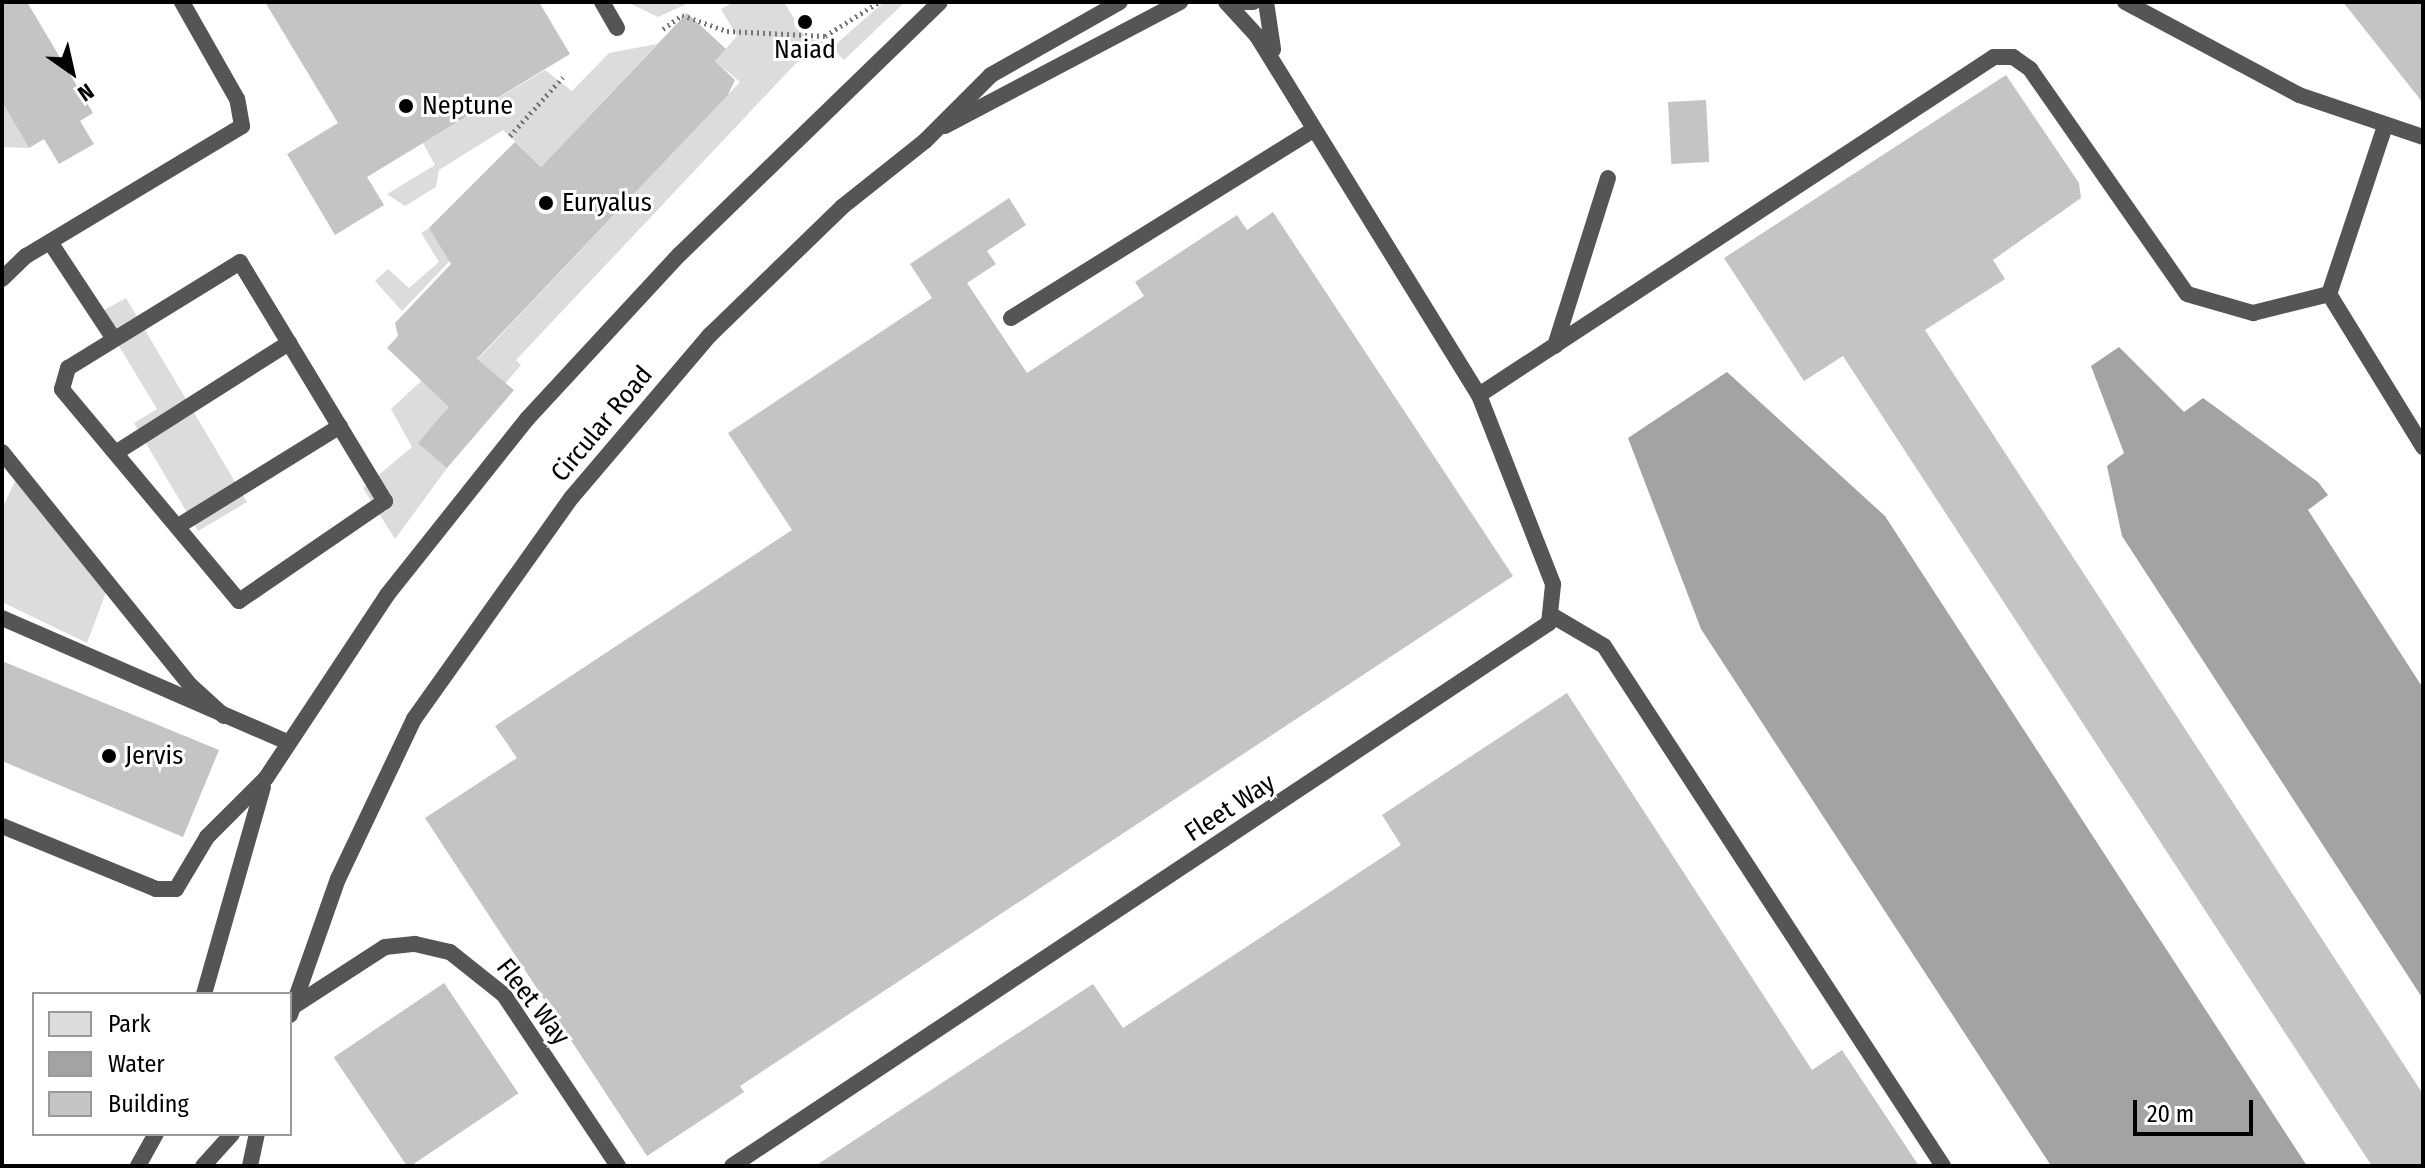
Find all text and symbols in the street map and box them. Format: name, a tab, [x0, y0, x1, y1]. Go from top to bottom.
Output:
marker: Naiad	[796, 13, 814, 31]
north arrow	[32, 32, 112, 112]
place label: Naiad	[774, 34, 836, 66]
text: N	[73, 77, 99, 107]
place label: Neptune	[422, 90, 513, 122]
marker: Neptune	[397, 97, 415, 115]
place label: Euryalus	[562, 187, 652, 219]
marker: Euryalus	[537, 194, 555, 212]
street label: Circular Road	[545, 360, 659, 488]
place label: Jervis	[125, 740, 183, 772]
marker: Jervis	[100, 747, 118, 765]
street label: Fleet Way	[1179, 767, 1281, 849]
street label: Fleet Way	[490, 953, 576, 1051]
legend	[32, 992, 292, 1136]
text: Park	[108, 1010, 151, 1038]
text: Water	[108, 1050, 165, 1078]
scale bar	[2137, 1084, 2257, 1134]
text: Building	[108, 1090, 189, 1118]
text: 20 m	[2147, 1100, 2194, 1128]

